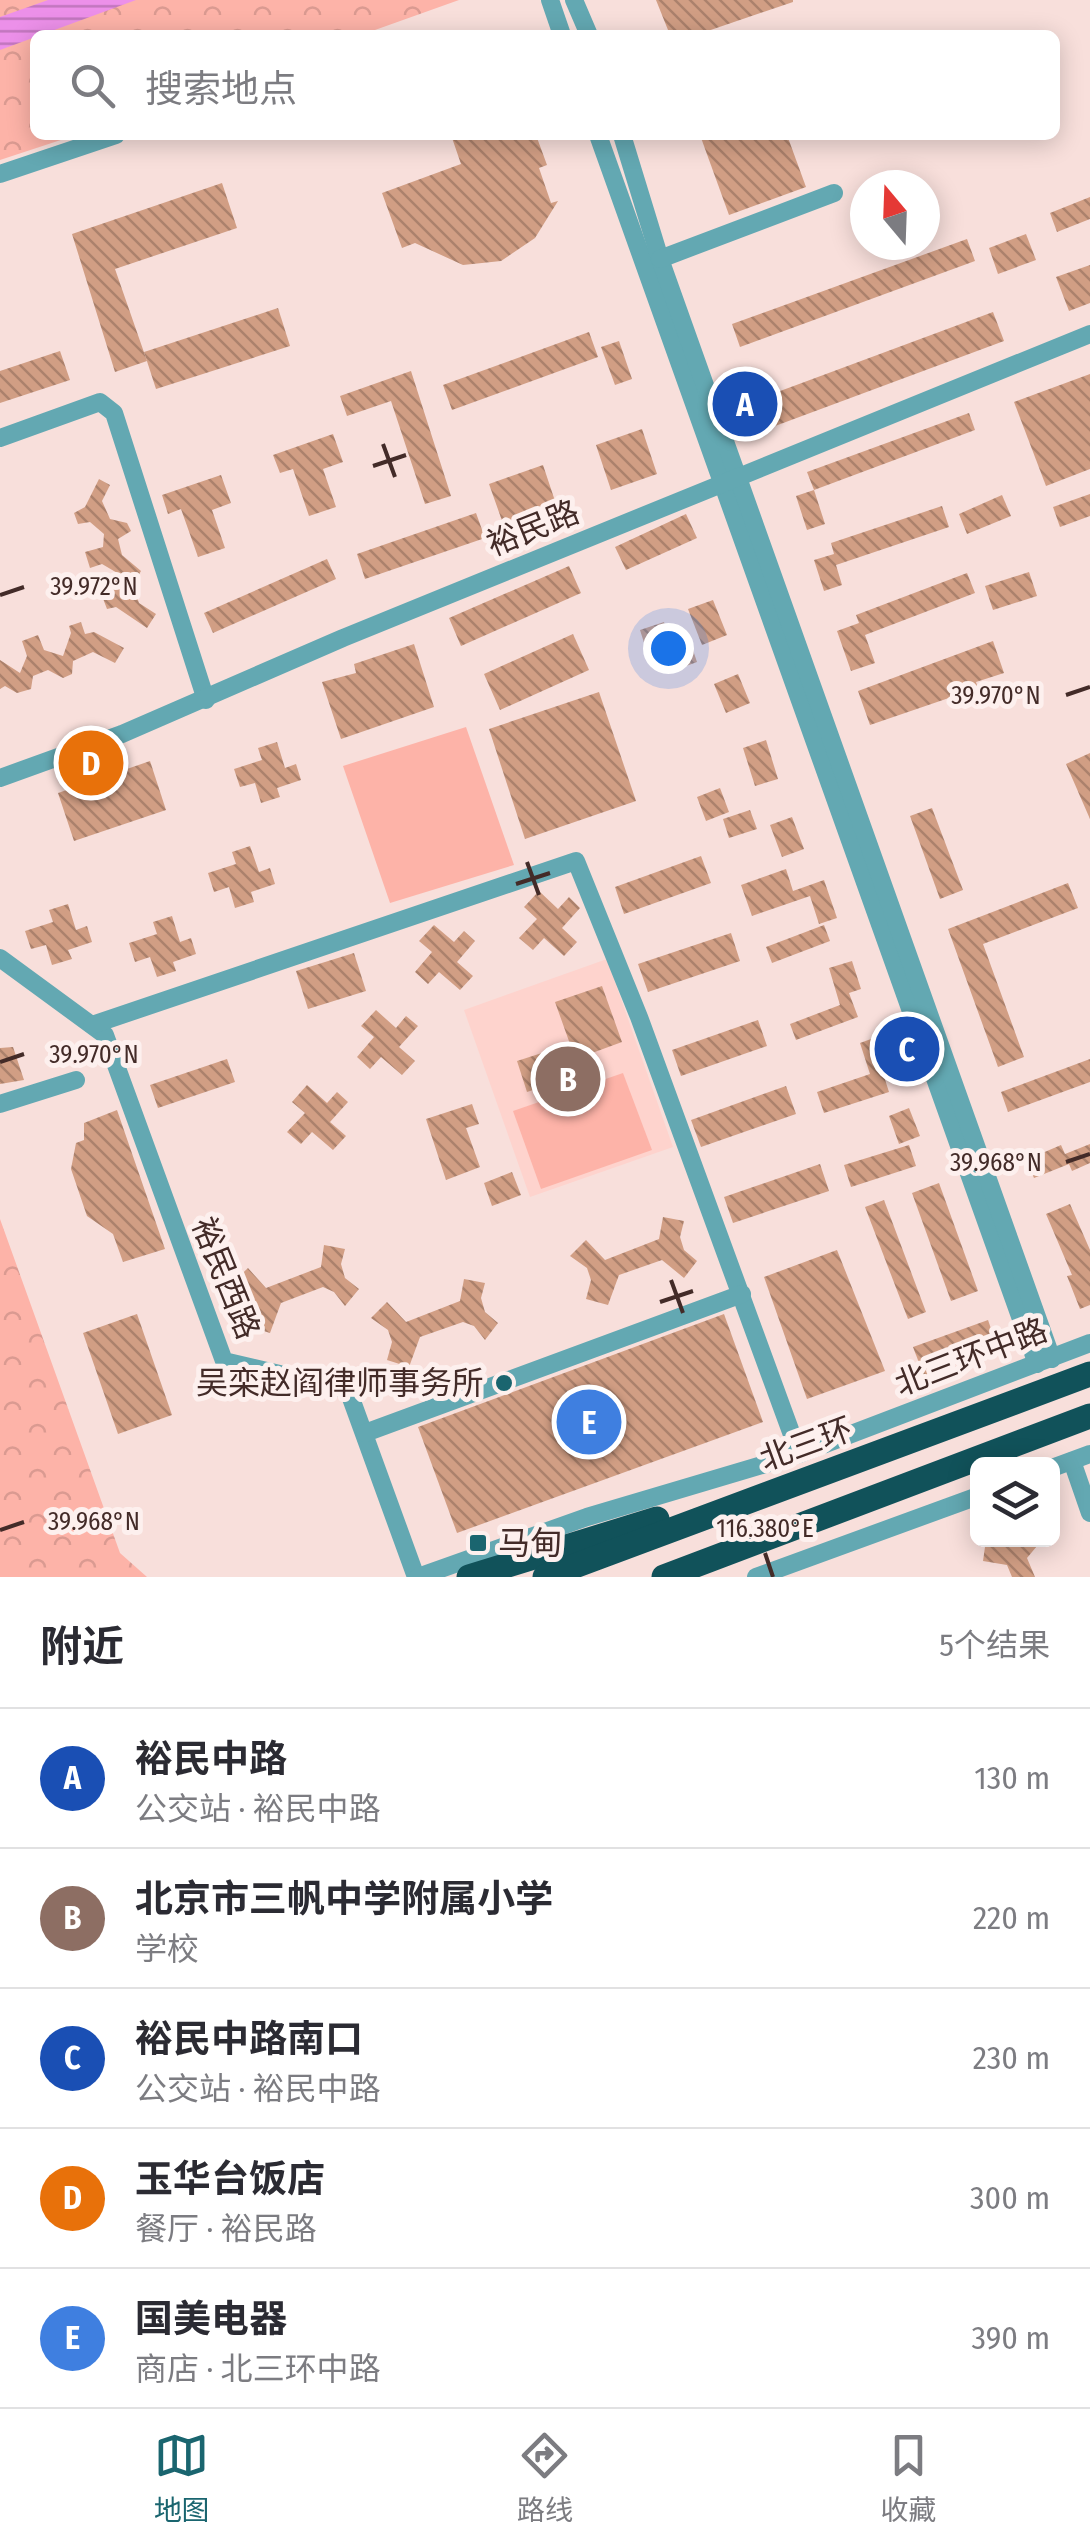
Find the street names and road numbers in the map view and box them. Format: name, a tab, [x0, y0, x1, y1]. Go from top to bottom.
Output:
street label: 裕民路	[481, 492, 585, 564]
street label: 裕民西路	[184, 1212, 268, 1344]
street label: 北三环中路	[889, 1311, 1053, 1403]
street label: 北三环	[754, 1410, 858, 1478]

